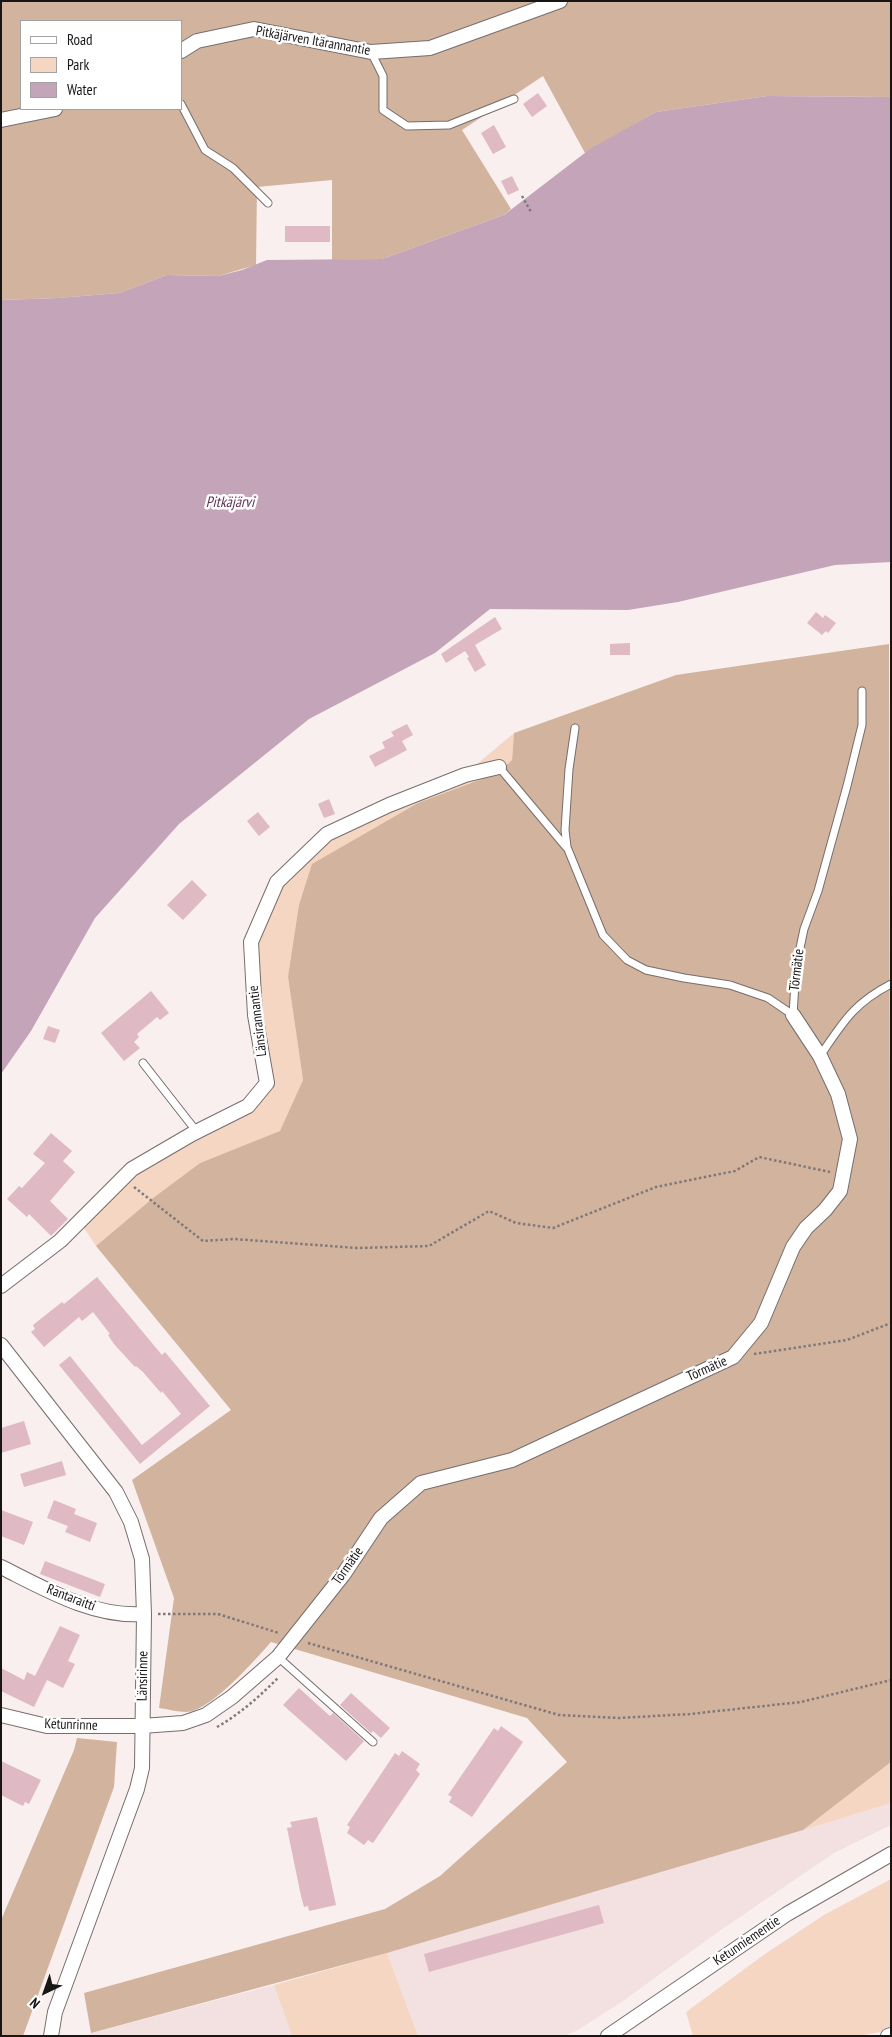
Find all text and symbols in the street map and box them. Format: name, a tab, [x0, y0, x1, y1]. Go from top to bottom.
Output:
legend	[20, 20, 182, 110]
street label: Pitkäjärven Itärannantie	[254, 23, 372, 59]
text: Road	[67, 30, 93, 49]
text: Park	[67, 55, 89, 74]
text: Water	[67, 80, 97, 99]
water label: Pitkäjärvi	[206, 494, 254, 512]
street label: Törmätie	[786, 948, 808, 992]
street label: Länsirannantie	[245, 985, 271, 1057]
street label: Törmätie	[684, 1353, 730, 1385]
street label: Törmätie	[329, 1544, 367, 1588]
street label: Rantaraitti	[44, 1581, 98, 1615]
street label: Länsirinne	[134, 1651, 152, 1701]
street label: Ketunrinne	[44, 1716, 98, 1734]
street label: Ketunniementie	[710, 1913, 784, 1969]
north arrow	[20, 1967, 70, 2017]
text: N	[26, 1994, 44, 2012]

